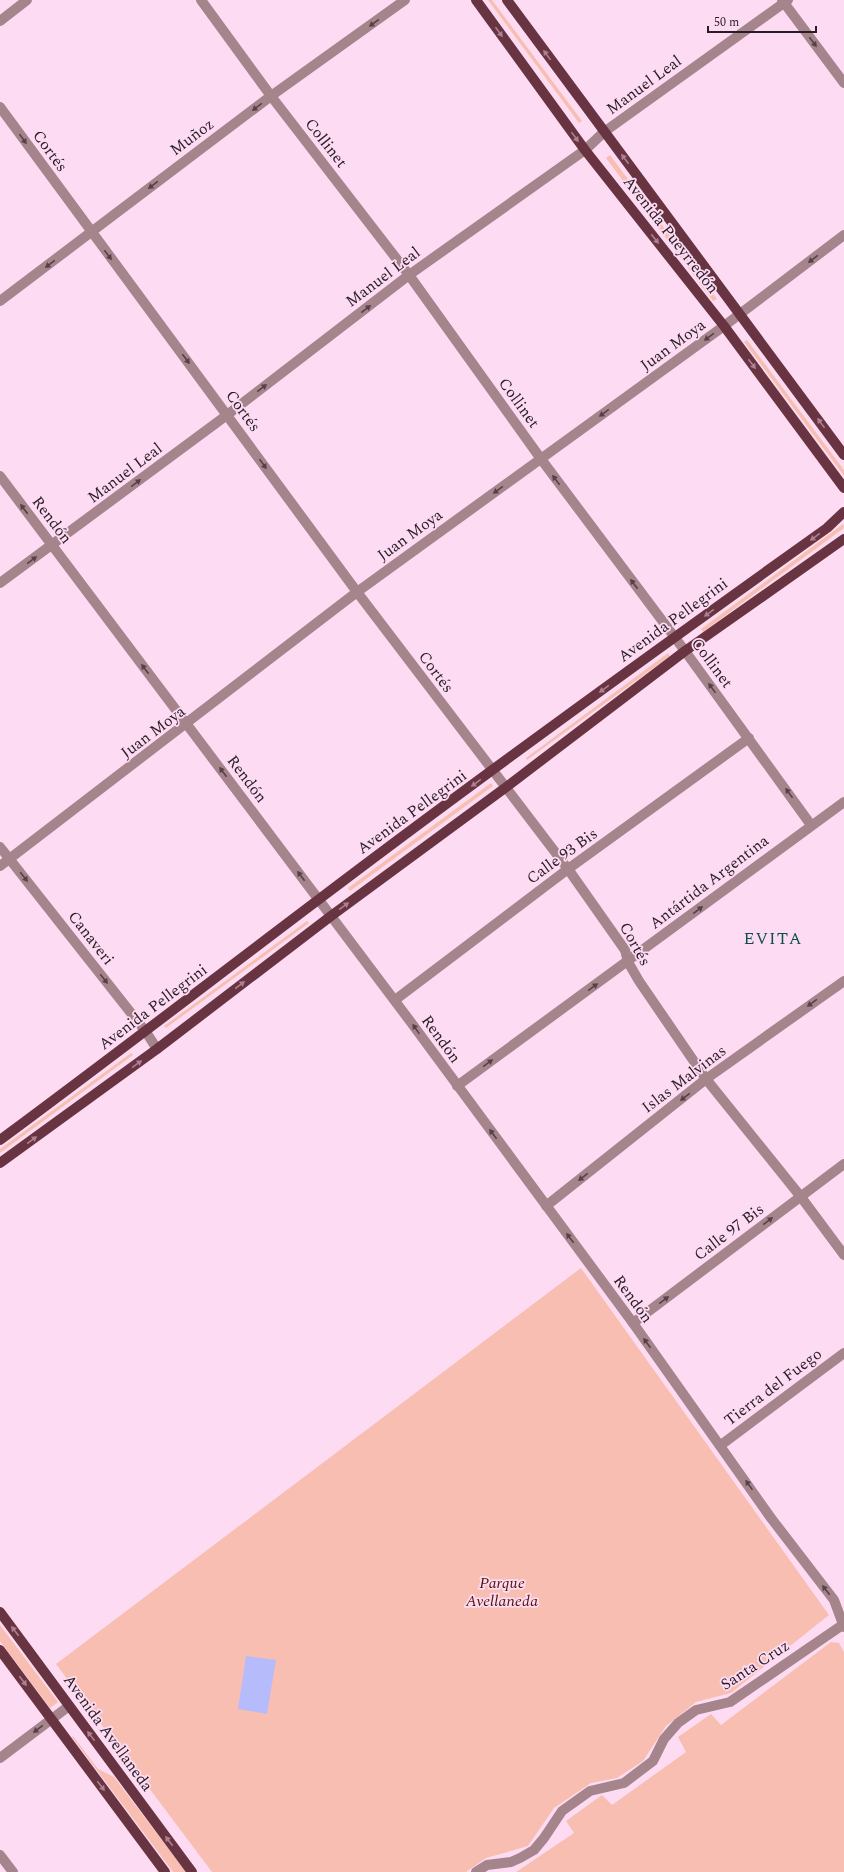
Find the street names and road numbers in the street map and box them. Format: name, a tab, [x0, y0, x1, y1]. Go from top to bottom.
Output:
street label: Manuel Leal	[601, 49, 687, 121]
street label: Muñoz	[165, 112, 219, 162]
street label: Collinet	[299, 113, 353, 173]
street label: Cortés	[26, 125, 74, 177]
street label: Avenida Pueyrredón	[617, 171, 725, 299]
street label: Manuel Leal	[341, 241, 425, 313]
street label: Juan Moya	[635, 313, 711, 377]
street label: Collinet	[492, 373, 546, 434]
street label: Cortés	[219, 385, 267, 437]
street label: Manuel Leal	[83, 437, 167, 509]
street label: Rendón	[26, 491, 78, 549]
street label: Juan Moya	[372, 503, 448, 567]
street label: Avenida Pellegrini	[613, 572, 733, 668]
street label: Collinet	[685, 633, 739, 693]
street label: Cortés	[412, 646, 460, 698]
street label: Juan Moya	[116, 700, 191, 764]
street label: Rendón	[221, 750, 273, 808]
street label: Avenida Pellegrini	[352, 764, 472, 860]
street label: Calle 93 Bis	[521, 822, 603, 890]
street label: Antártida Argentina	[644, 829, 774, 935]
street label: Canaveri	[62, 906, 120, 970]
street label: Cortés	[613, 918, 657, 970]
street label: Avenida Pellegrini	[94, 958, 212, 1056]
street label: Rendón	[415, 1010, 467, 1068]
street label: Islas Malvinas	[636, 1039, 732, 1119]
street label: Calle 97 Bis	[689, 1197, 769, 1267]
street label: Rendón	[607, 1270, 659, 1328]
street label: Tierra del Fuego	[719, 1342, 827, 1432]
street label: Santa Cruz	[716, 1634, 794, 1696]
street label: Avenida Avellaneda	[57, 1669, 159, 1797]

